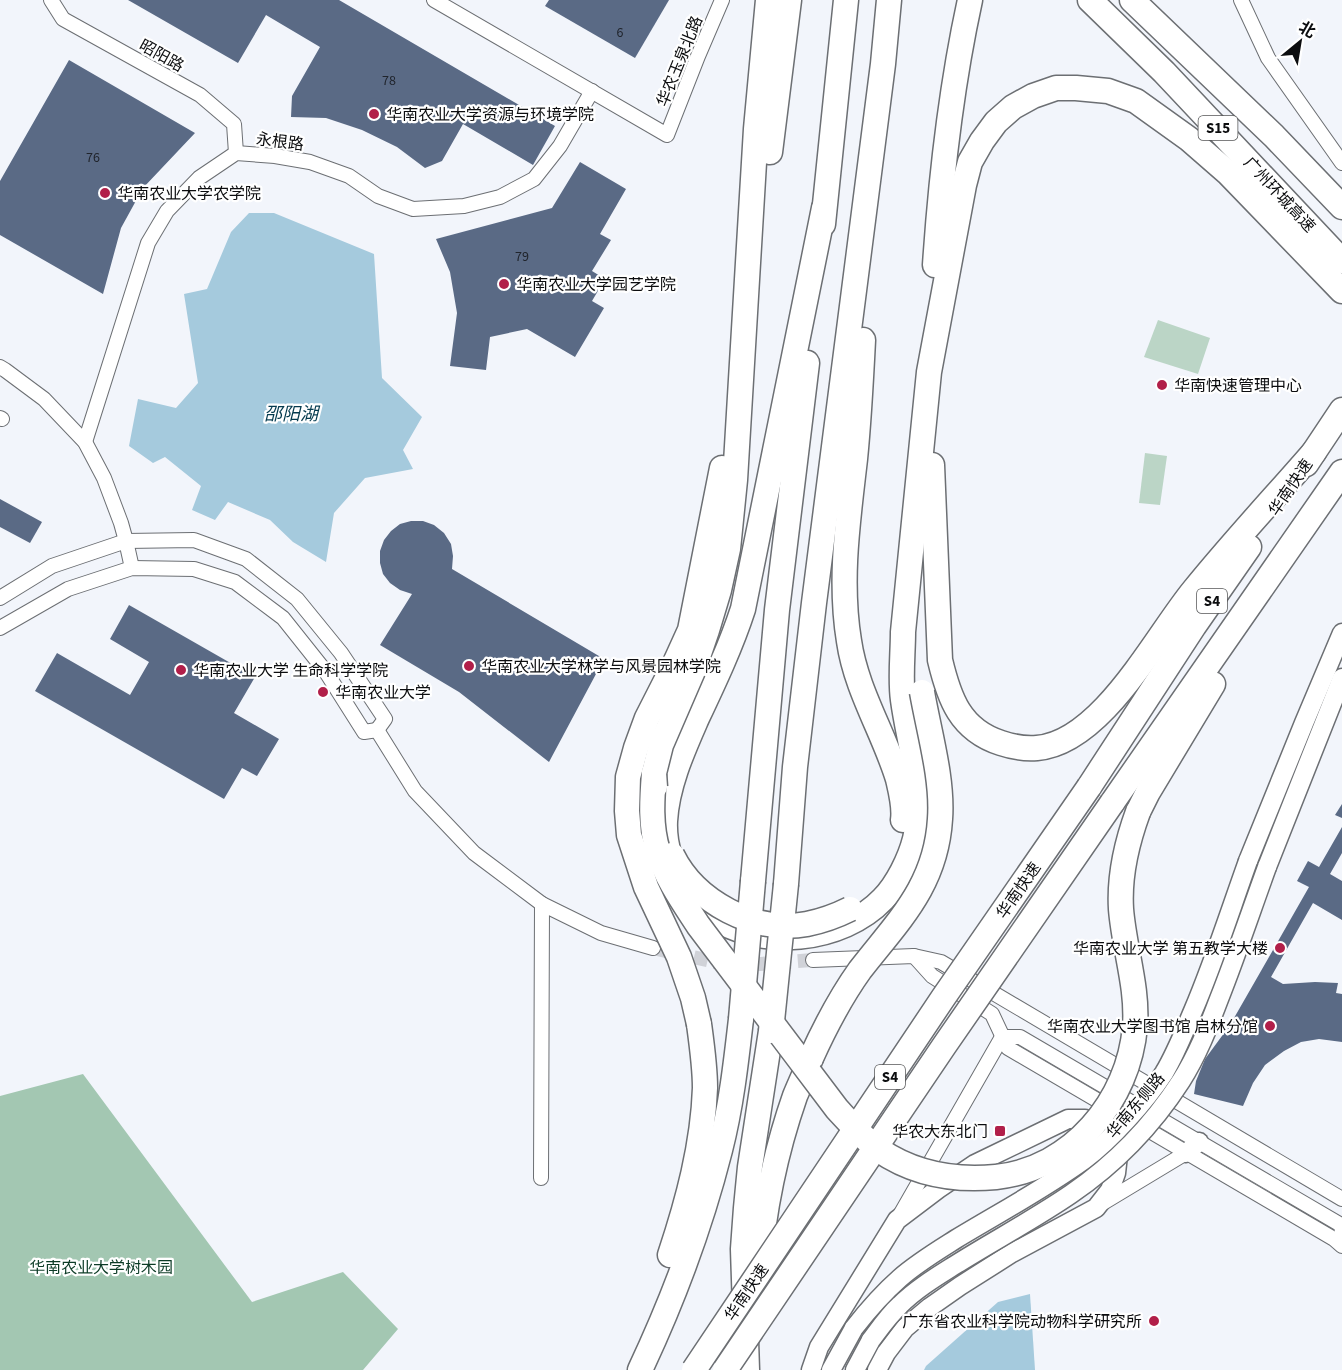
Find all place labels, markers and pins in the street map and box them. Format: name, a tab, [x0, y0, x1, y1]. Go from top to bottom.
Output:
place label: 华南农业大学资源与环境学院	[386, 104, 594, 126]
marker: 华南农业大学资源与环境学院	[367, 107, 381, 121]
place label: 华南农业大学农学院	[117, 183, 261, 205]
marker: 华南农业大学农学院	[98, 186, 112, 200]
place label: 华南农业大学园艺学院	[516, 274, 676, 296]
marker: 华南农业大学园艺学院	[497, 277, 511, 291]
place label: 华南快速管理中心	[1174, 375, 1302, 397]
marker: 华南快速管理中心	[1155, 378, 1169, 392]
place label: 华南农业大学林学与风景园林学院	[481, 656, 721, 678]
marker: 华南农业大学林学与风景园林学院	[462, 659, 476, 673]
place label: 华南农业大学 生命科学学院	[193, 660, 388, 682]
marker: 华南农业大学 生命科学学院	[174, 663, 188, 677]
place label: 华南农业大学	[335, 682, 431, 704]
marker: 华南农业大学	[316, 685, 330, 699]
place label: 华南农业大学 第五教学大楼	[1073, 938, 1268, 960]
marker: 华南农业大学 第五教学大楼	[1273, 941, 1287, 955]
place label: 华南农业大学图书馆 启林分馆	[1047, 1016, 1258, 1038]
marker: 华南农业大学图书馆 启林分馆	[1263, 1019, 1277, 1033]
place label: 华农大东北门	[892, 1121, 988, 1143]
marker: 华农大东北门	[993, 1124, 1007, 1138]
place label: 广东省农业科学院动物科学研究所	[902, 1311, 1142, 1333]
marker: 广东省农业科学院动物科学研究所	[1147, 1314, 1161, 1328]

